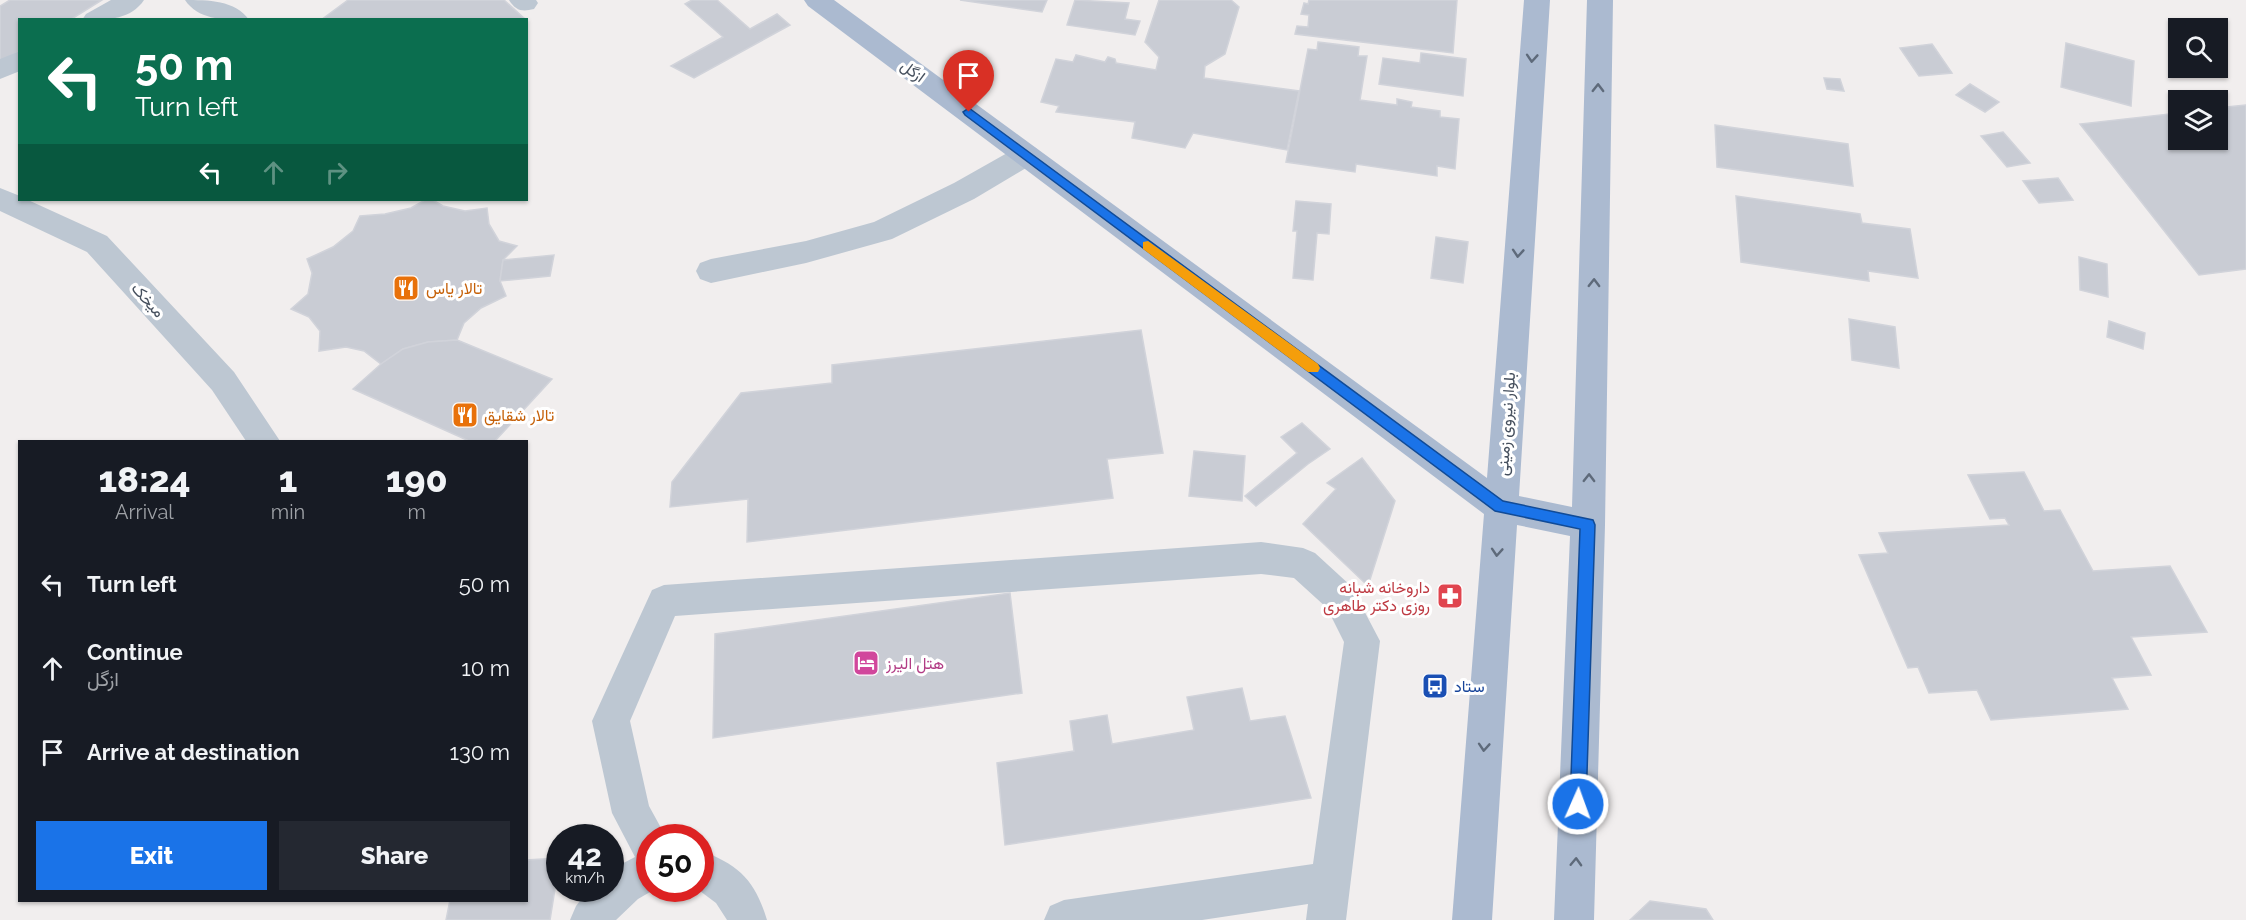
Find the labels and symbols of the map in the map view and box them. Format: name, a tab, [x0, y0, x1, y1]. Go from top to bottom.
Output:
pin	[943, 50, 994, 112]
one-way arrow	[1526, 54, 1539, 63]
street label: ازگل	[896, 56, 929, 87]
one-way arrow	[1592, 83, 1604, 92]
one-way arrow	[1512, 248, 1525, 257]
restaurant icon: تالار یاس	[391, 273, 421, 303]
one-way arrow	[1587, 278, 1600, 287]
street label: میخک	[127, 279, 169, 321]
place label: تالار یاس	[426, 279, 482, 299]
street label: بلوار نیروی زمینی	[1493, 372, 1520, 477]
restaurant icon: تالار شقایق	[450, 400, 480, 430]
place label: تالار شقایق	[484, 406, 554, 426]
one-way arrow	[1583, 473, 1595, 482]
one-way arrow	[1490, 548, 1503, 557]
place label: داروخانه شبانه روزی دکتر طاهری	[1323, 578, 1430, 616]
pharmacy icon: داروخانه شبانه روزی دکتر طاهری	[1435, 581, 1465, 611]
hotel icon: هتل الیرز	[851, 648, 881, 678]
place label: هتل الیرز	[885, 654, 944, 674]
bus stop icon: ستاد	[1420, 671, 1450, 701]
place label: ستاد	[1454, 677, 1485, 696]
one-way arrow	[1477, 742, 1490, 751]
position arrow	[1546, 772, 1610, 836]
speed limit sign: 50	[636, 824, 714, 902]
one-way arrow	[1570, 857, 1583, 866]

